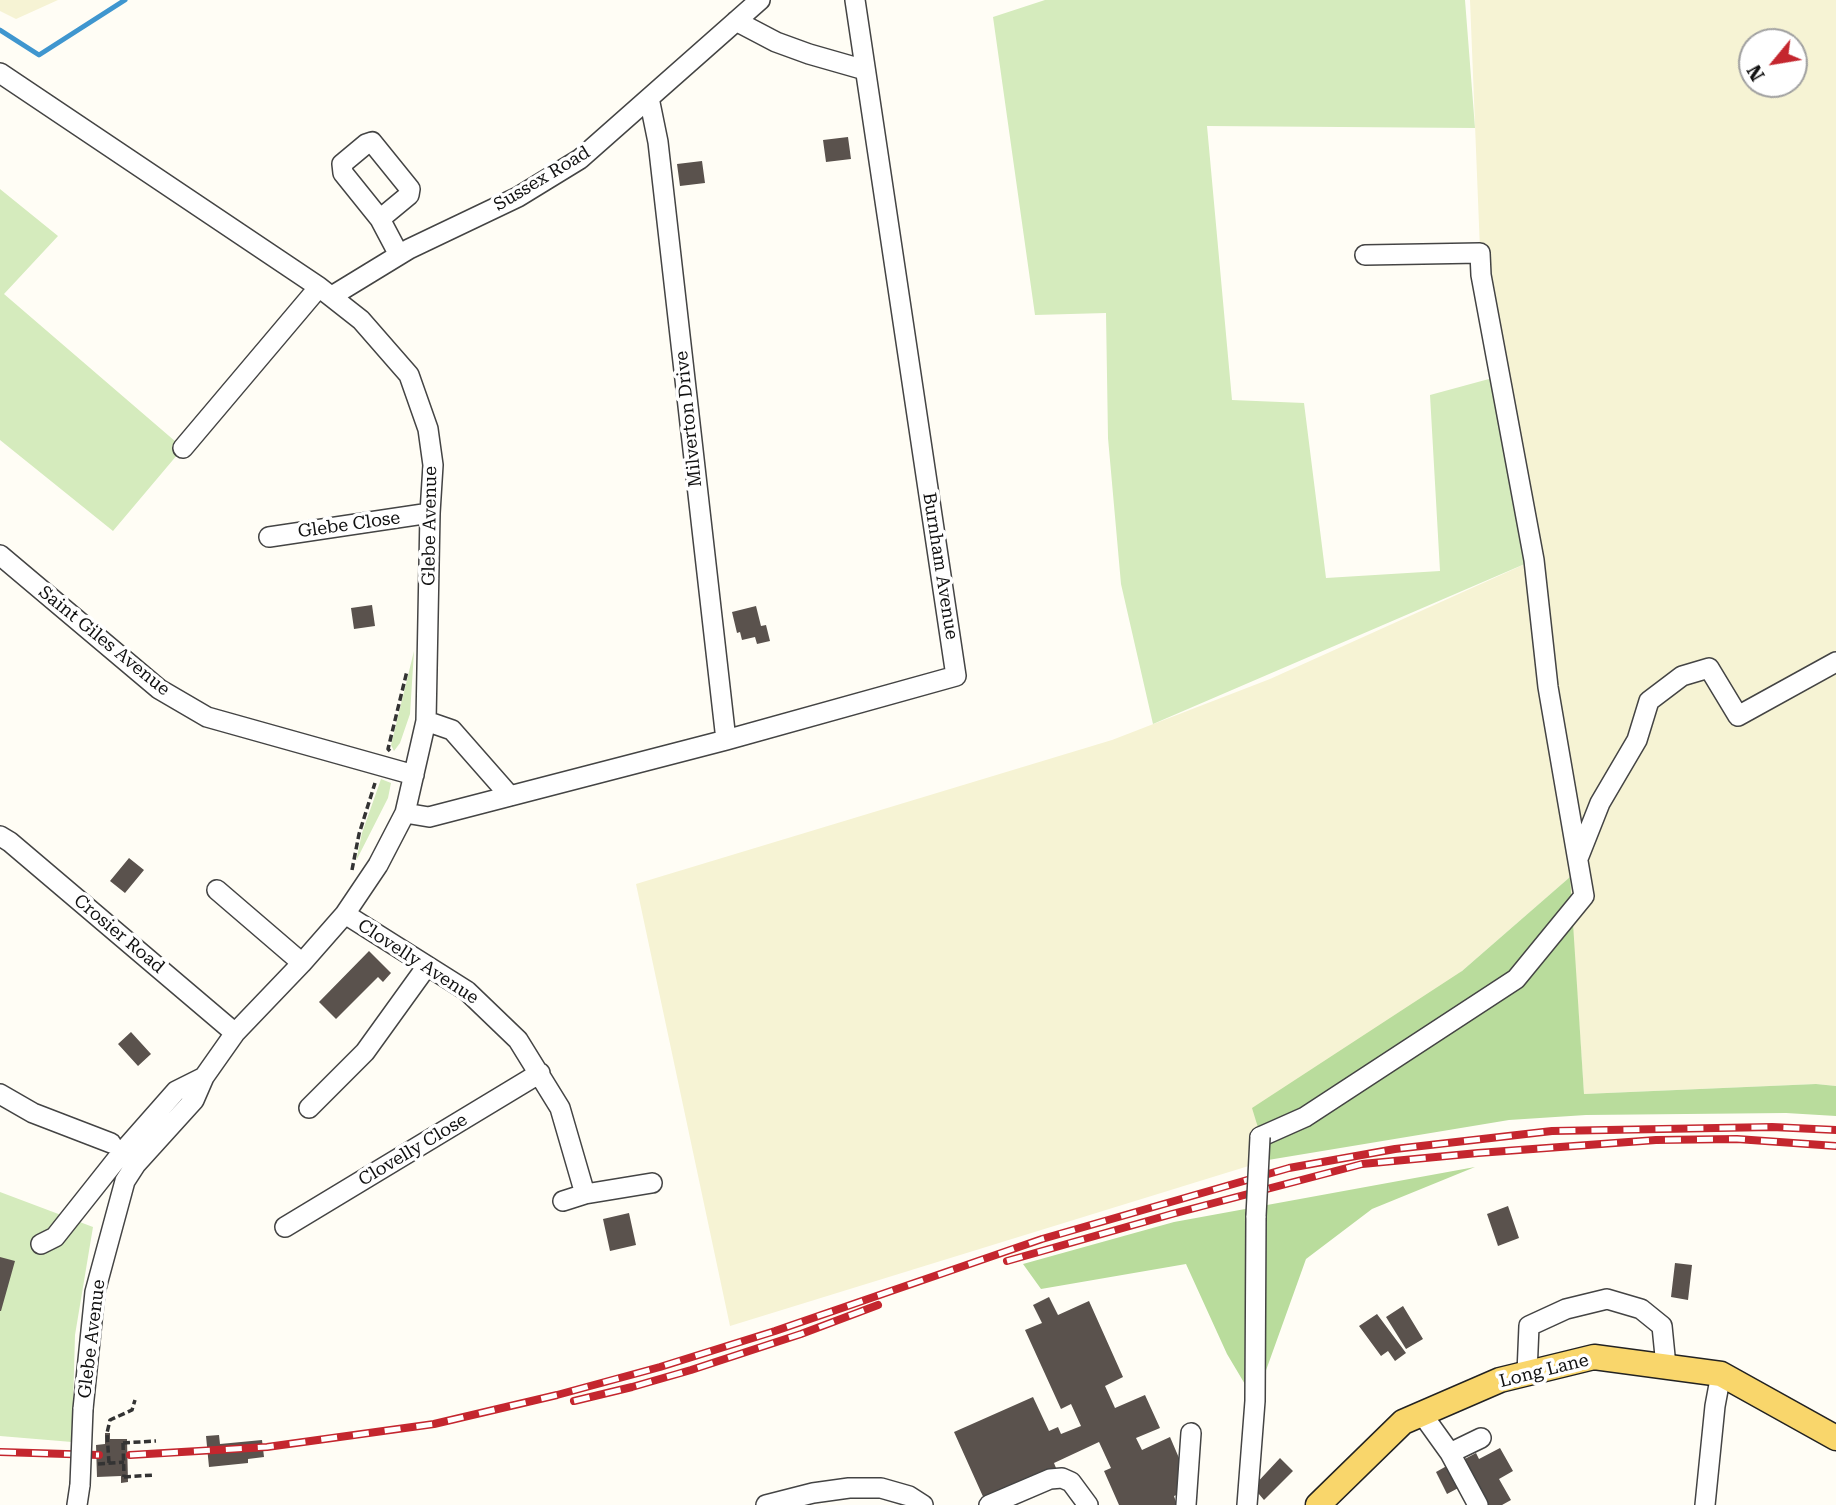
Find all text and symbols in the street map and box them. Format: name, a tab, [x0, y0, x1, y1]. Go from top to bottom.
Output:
north arrow	[1738, 28, 1808, 98]
text: N	[1742, 61, 1770, 85]
street label: Sussex Road	[490, 142, 594, 216]
street label: Milverton Drive	[671, 350, 707, 488]
street label: Glebe Avenue	[418, 466, 442, 586]
street label: Burnham Avenue	[918, 491, 962, 641]
street label: Glebe Close	[296, 507, 402, 543]
street label: Saint Giles Avenue	[34, 582, 174, 700]
street label: Crosier Road	[69, 890, 169, 978]
street label: Clovelly Avenue	[354, 915, 482, 1009]
street label: Clovelly Close	[355, 1109, 471, 1191]
street label: Glebe Avenue	[74, 1278, 110, 1400]
street label: Long Lane	[1497, 1349, 1591, 1393]

